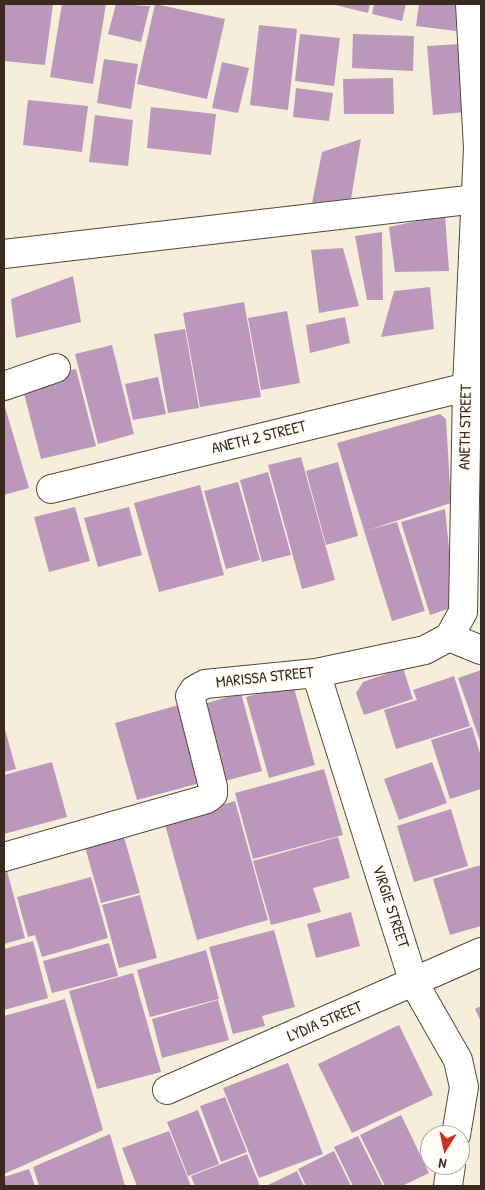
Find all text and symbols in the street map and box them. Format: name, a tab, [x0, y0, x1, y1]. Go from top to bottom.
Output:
street label: ANETH STREET	[456, 384, 476, 470]
street label: ANETH 2 STREET	[210, 417, 308, 459]
street label: MARISSA STREET	[215, 663, 315, 693]
street label: VIRGIE STREET	[368, 863, 412, 951]
street label: LYDIA STREET	[285, 998, 365, 1046]
north arrow	[420, 1125, 470, 1175]
text: N	[437, 1154, 448, 1174]

